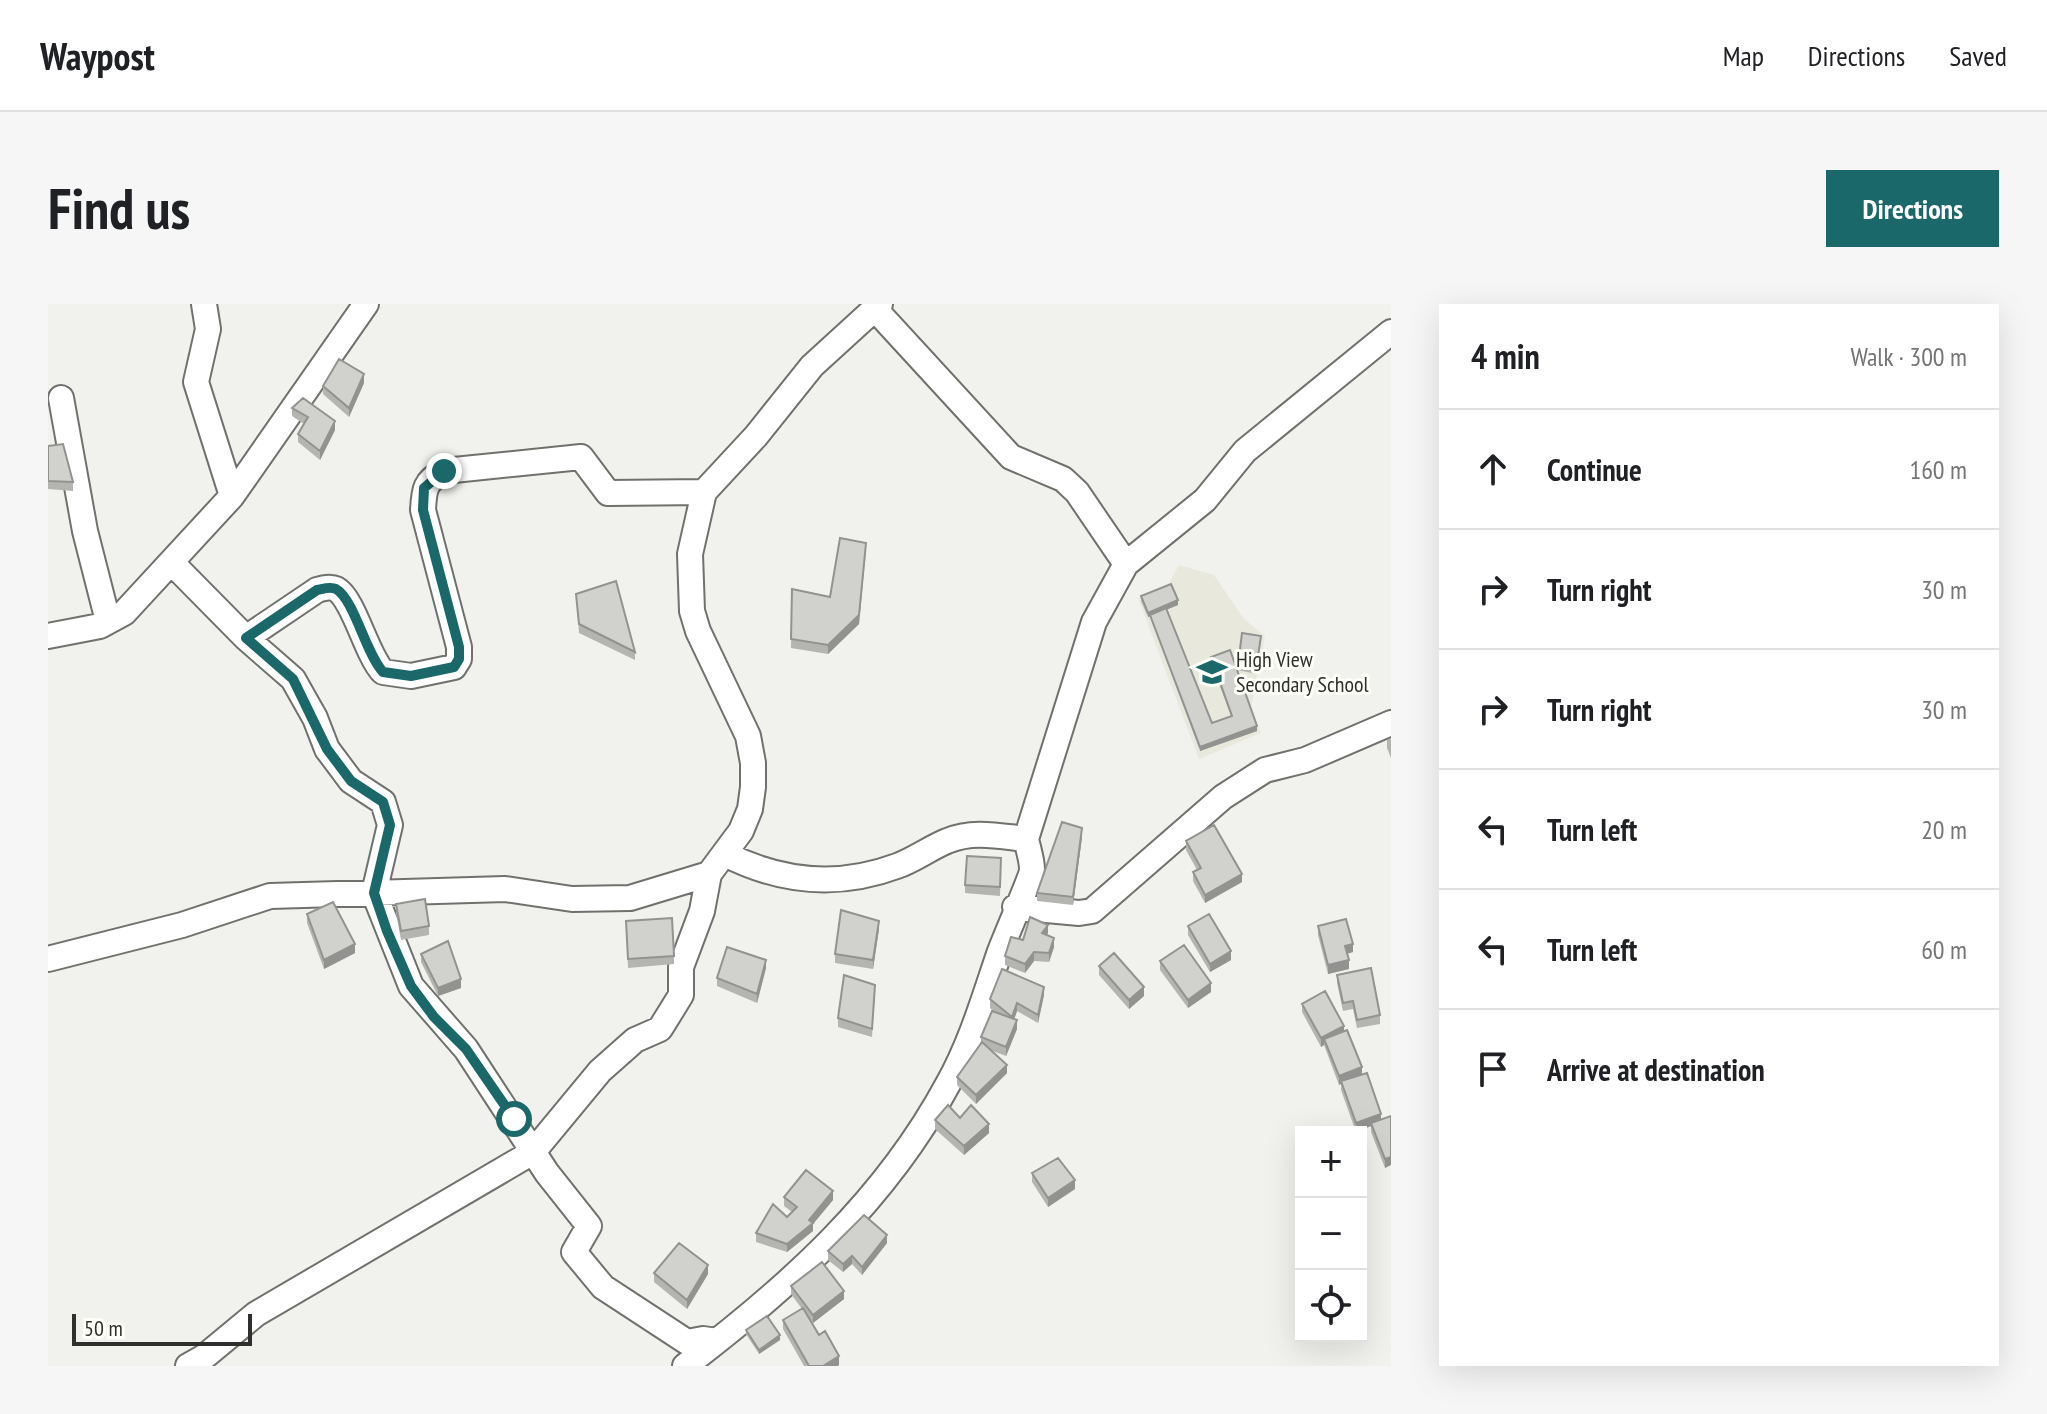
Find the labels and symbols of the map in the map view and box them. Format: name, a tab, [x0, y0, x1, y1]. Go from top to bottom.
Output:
route end	[426, 453, 462, 489]
place label: High View Secondary School	[1236, 645, 1370, 698]
school or university icon: High View Secondary School	[1195, 655, 1229, 689]
route start	[496, 1101, 532, 1137]
scale bar	[72, 1310, 252, 1346]

